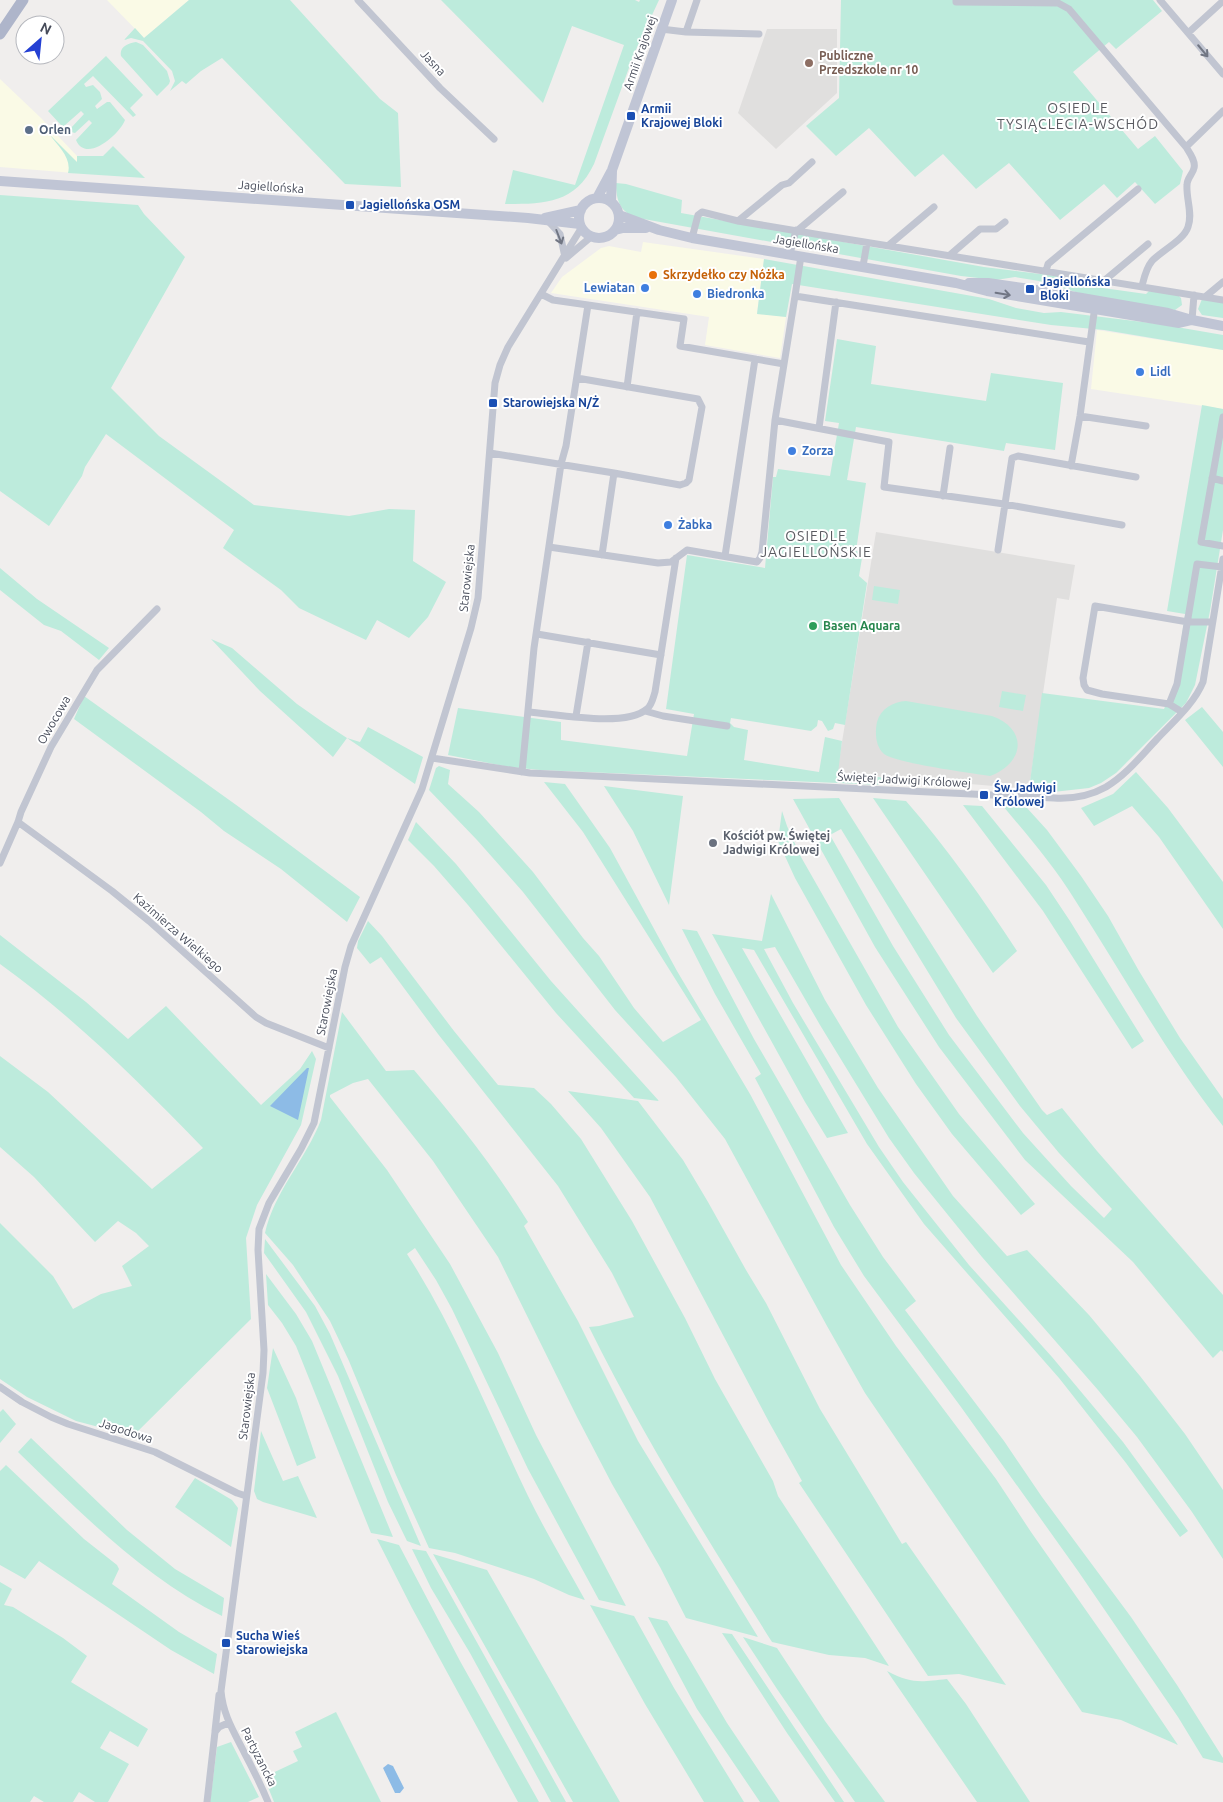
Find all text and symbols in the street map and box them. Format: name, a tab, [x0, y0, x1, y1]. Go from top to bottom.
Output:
street label: Armii Krajowej	[621, 14, 658, 92]
north arrow	[15, 15, 65, 65]
text: N	[38, 19, 54, 38]
one-way arrow	[1197, 44, 1209, 57]
street label: Jasna	[418, 47, 448, 78]
place label: Publiczne Przedszkole nr 10	[819, 49, 918, 76]
marker: Publiczne Przedszkole nr 10	[803, 57, 815, 69]
district label: OSIEDLE TYSIĄCLECIA-WSCHÓD	[997, 100, 1159, 132]
place label: Armii Krajowej Bloki	[641, 102, 722, 129]
marker: Armii Krajowej Bloki	[625, 110, 637, 122]
place label: Orlen	[39, 123, 71, 136]
marker: Orlen	[23, 124, 35, 136]
street label: Jagiellońska	[238, 178, 304, 195]
place label: Jagiellońska OSM	[360, 198, 460, 211]
marker: Jagiellońska OSM	[344, 199, 356, 211]
one-way arrow	[555, 229, 564, 244]
street label: Jagiellońska	[772, 232, 840, 255]
place label: Skrzydełko czy Nóżka	[663, 268, 785, 281]
marker: Skrzydełko czy Nóżka	[647, 269, 659, 281]
place label: Jagiellońska Bloki	[1040, 275, 1110, 302]
place label: Lewiatan	[584, 281, 635, 294]
marker: Lewiatan	[639, 282, 651, 294]
marker: Jagiellońska Bloki	[1024, 283, 1036, 295]
place label: Biedronka	[707, 287, 765, 300]
marker: Biedronka	[691, 288, 703, 300]
one-way arrow	[995, 290, 1011, 300]
place label: Lidl	[1150, 365, 1171, 378]
marker: Lidl	[1134, 366, 1146, 378]
place label: Starowiejska N/Ż	[503, 395, 599, 409]
marker: Starowiejska N/Ż	[487, 397, 499, 409]
place label: Zorza	[802, 444, 834, 457]
marker: Zorza	[786, 445, 798, 457]
place label: Żabka	[678, 517, 712, 531]
marker: Żabka	[662, 519, 674, 531]
district label: OSIEDLE JAGIELLOŃSKIE	[760, 528, 872, 560]
street label: Starowiejska	[456, 544, 477, 612]
place label: Basen Aquara	[823, 619, 900, 632]
marker: Basen Aquara	[807, 620, 819, 632]
street label: Owocowa	[35, 693, 73, 746]
street label: Świętej Jadwigi Królowej	[837, 770, 971, 789]
place label: Św.Jadwigi Królowej	[994, 779, 1056, 808]
marker: Św.Jadwigi Królowej	[978, 789, 990, 801]
place label: Kościół pw. Świętej Jadwigi Królowej	[723, 827, 830, 856]
marker: Kościół pw. Świętej Jadwigi Królowej	[707, 837, 719, 849]
street label: Kazimierza Wielkiego	[131, 890, 226, 975]
street label: Starowiejska	[314, 967, 339, 1036]
street label: Starowiejska	[236, 1371, 257, 1440]
street label: Jagodowa	[98, 1416, 155, 1445]
place label: Sucha Wieś Starowiejska	[236, 1629, 308, 1656]
marker: Sucha Wieś Starowiejska	[220, 1637, 232, 1649]
street label: Partyzancka	[239, 1725, 280, 1789]

